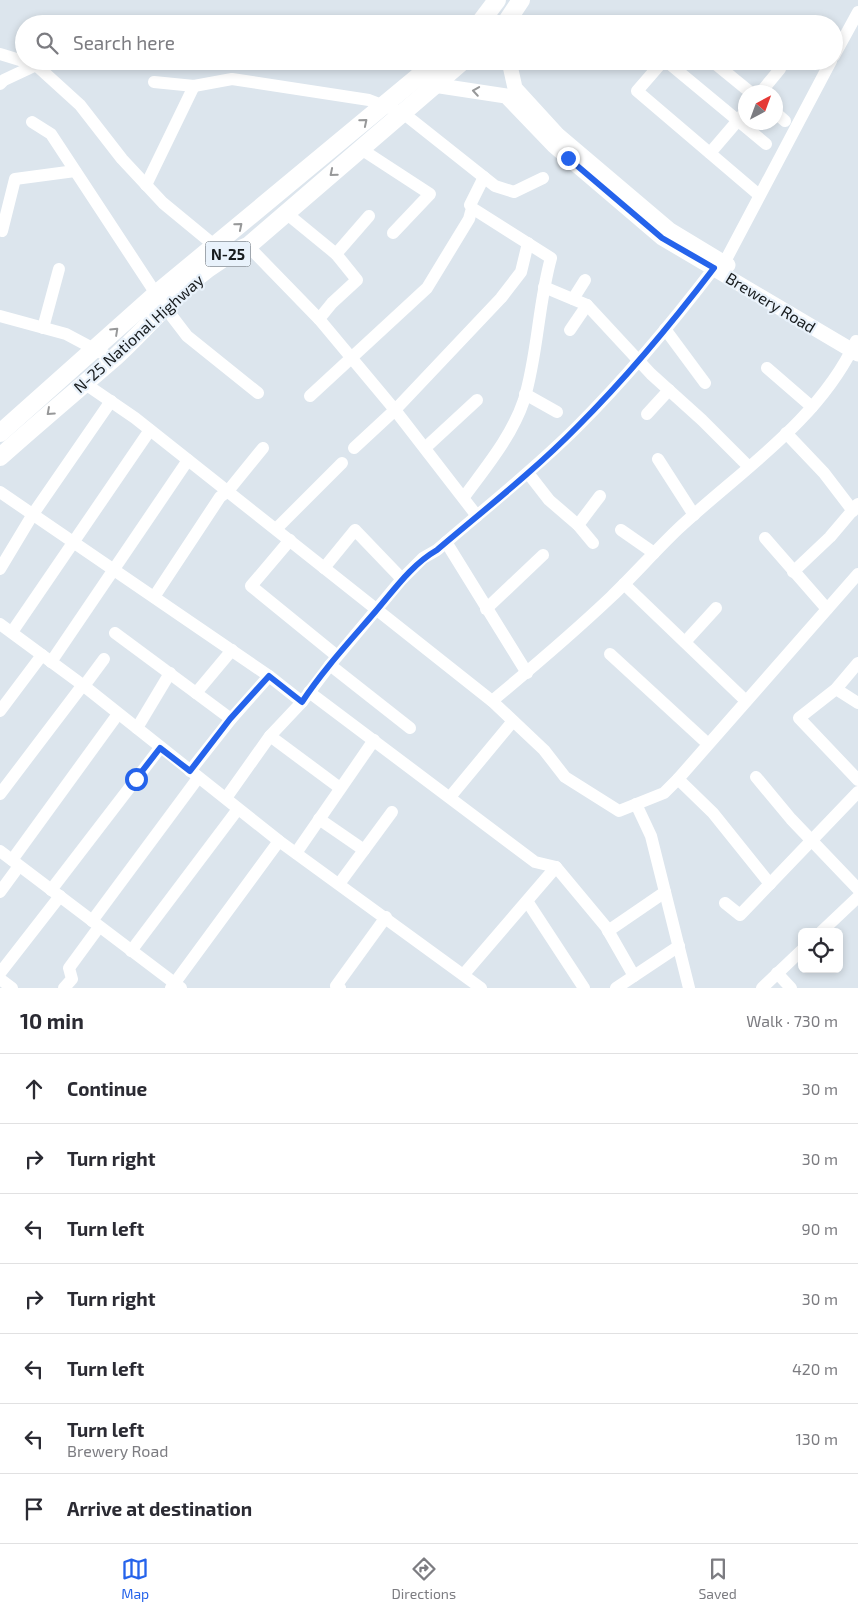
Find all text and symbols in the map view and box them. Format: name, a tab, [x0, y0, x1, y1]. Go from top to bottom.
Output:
search box	[15, 15, 843, 70]
icon: search	[33, 29, 61, 57]
text: Search here	[73, 31, 175, 54]
north arrow	[738, 85, 783, 130]
one-way arrow	[472, 87, 481, 97]
one-way arrow	[358, 118, 367, 127]
route end	[557, 147, 580, 170]
one-way arrow	[330, 167, 339, 176]
one-way arrow	[233, 222, 242, 231]
road number: N-25	[206, 242, 250, 266]
street label: Brewery Road	[723, 268, 819, 336]
street label: N-25 National Highway	[69, 269, 207, 396]
one-way arrow	[110, 328, 119, 337]
one-way arrow	[47, 406, 56, 415]
route start	[125, 768, 148, 791]
map controls	[798, 928, 843, 973]
button: locate	[798, 928, 843, 973]
text: 10 min	[20, 1008, 84, 1033]
text: Walk · 730 m	[746, 1011, 838, 1030]
icon: ahead	[20, 1075, 48, 1103]
text: Continue	[67, 1077, 147, 1100]
text: 30 m	[802, 1079, 838, 1098]
icon: right	[20, 1145, 48, 1173]
text: Turn right	[67, 1147, 155, 1170]
text: 30 m	[802, 1149, 838, 1168]
icon: left	[20, 1215, 48, 1243]
text: Turn left	[67, 1217, 144, 1240]
text: 90 m	[802, 1219, 838, 1238]
icon: right	[20, 1285, 48, 1313]
text: Turn right	[67, 1287, 155, 1310]
text: 30 m	[802, 1289, 838, 1308]
icon: left	[20, 1355, 48, 1383]
text: Turn left	[67, 1357, 144, 1380]
text: 420 m	[792, 1359, 838, 1378]
text: Turn left	[67, 1418, 144, 1441]
icon: left	[20, 1425, 48, 1453]
text: 130 m	[796, 1429, 838, 1448]
text: Brewery Road	[67, 1441, 168, 1460]
icon: arrive	[20, 1495, 48, 1523]
text: Arrive at destination	[67, 1497, 252, 1520]
tab: Map	[121, 1555, 149, 1602]
tab: Directions	[392, 1555, 456, 1602]
tab: Saved	[698, 1555, 737, 1602]

